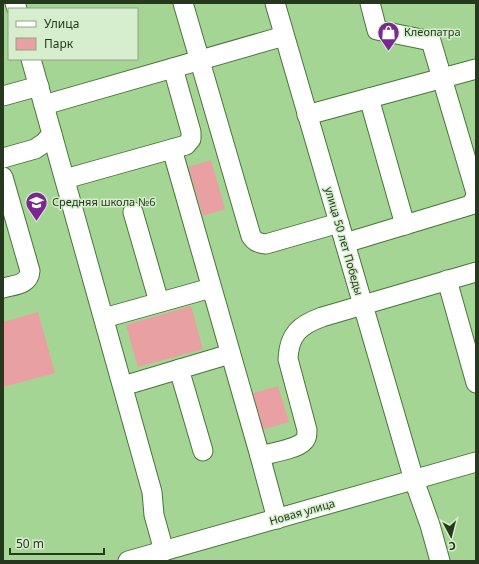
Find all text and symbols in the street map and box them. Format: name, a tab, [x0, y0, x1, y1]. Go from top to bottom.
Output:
legend	[8, 8, 138, 60]
text: Улица	[44, 15, 79, 32]
shop icon: Клеопатра	[376, 19, 402, 52]
place label: Клеопатра	[404, 24, 461, 39]
text: Парк	[44, 35, 74, 52]
street label: улица 50 лет Победы	[322, 185, 367, 297]
school or university icon: Средняя школа №6	[23, 189, 49, 222]
place label: Средняя школа №6	[52, 194, 156, 209]
street label: Новая улица	[267, 495, 336, 528]
north arrow	[431, 516, 471, 556]
scale bar	[10, 530, 104, 556]
text: 50 m	[16, 535, 44, 552]
text: С	[448, 539, 457, 554]

